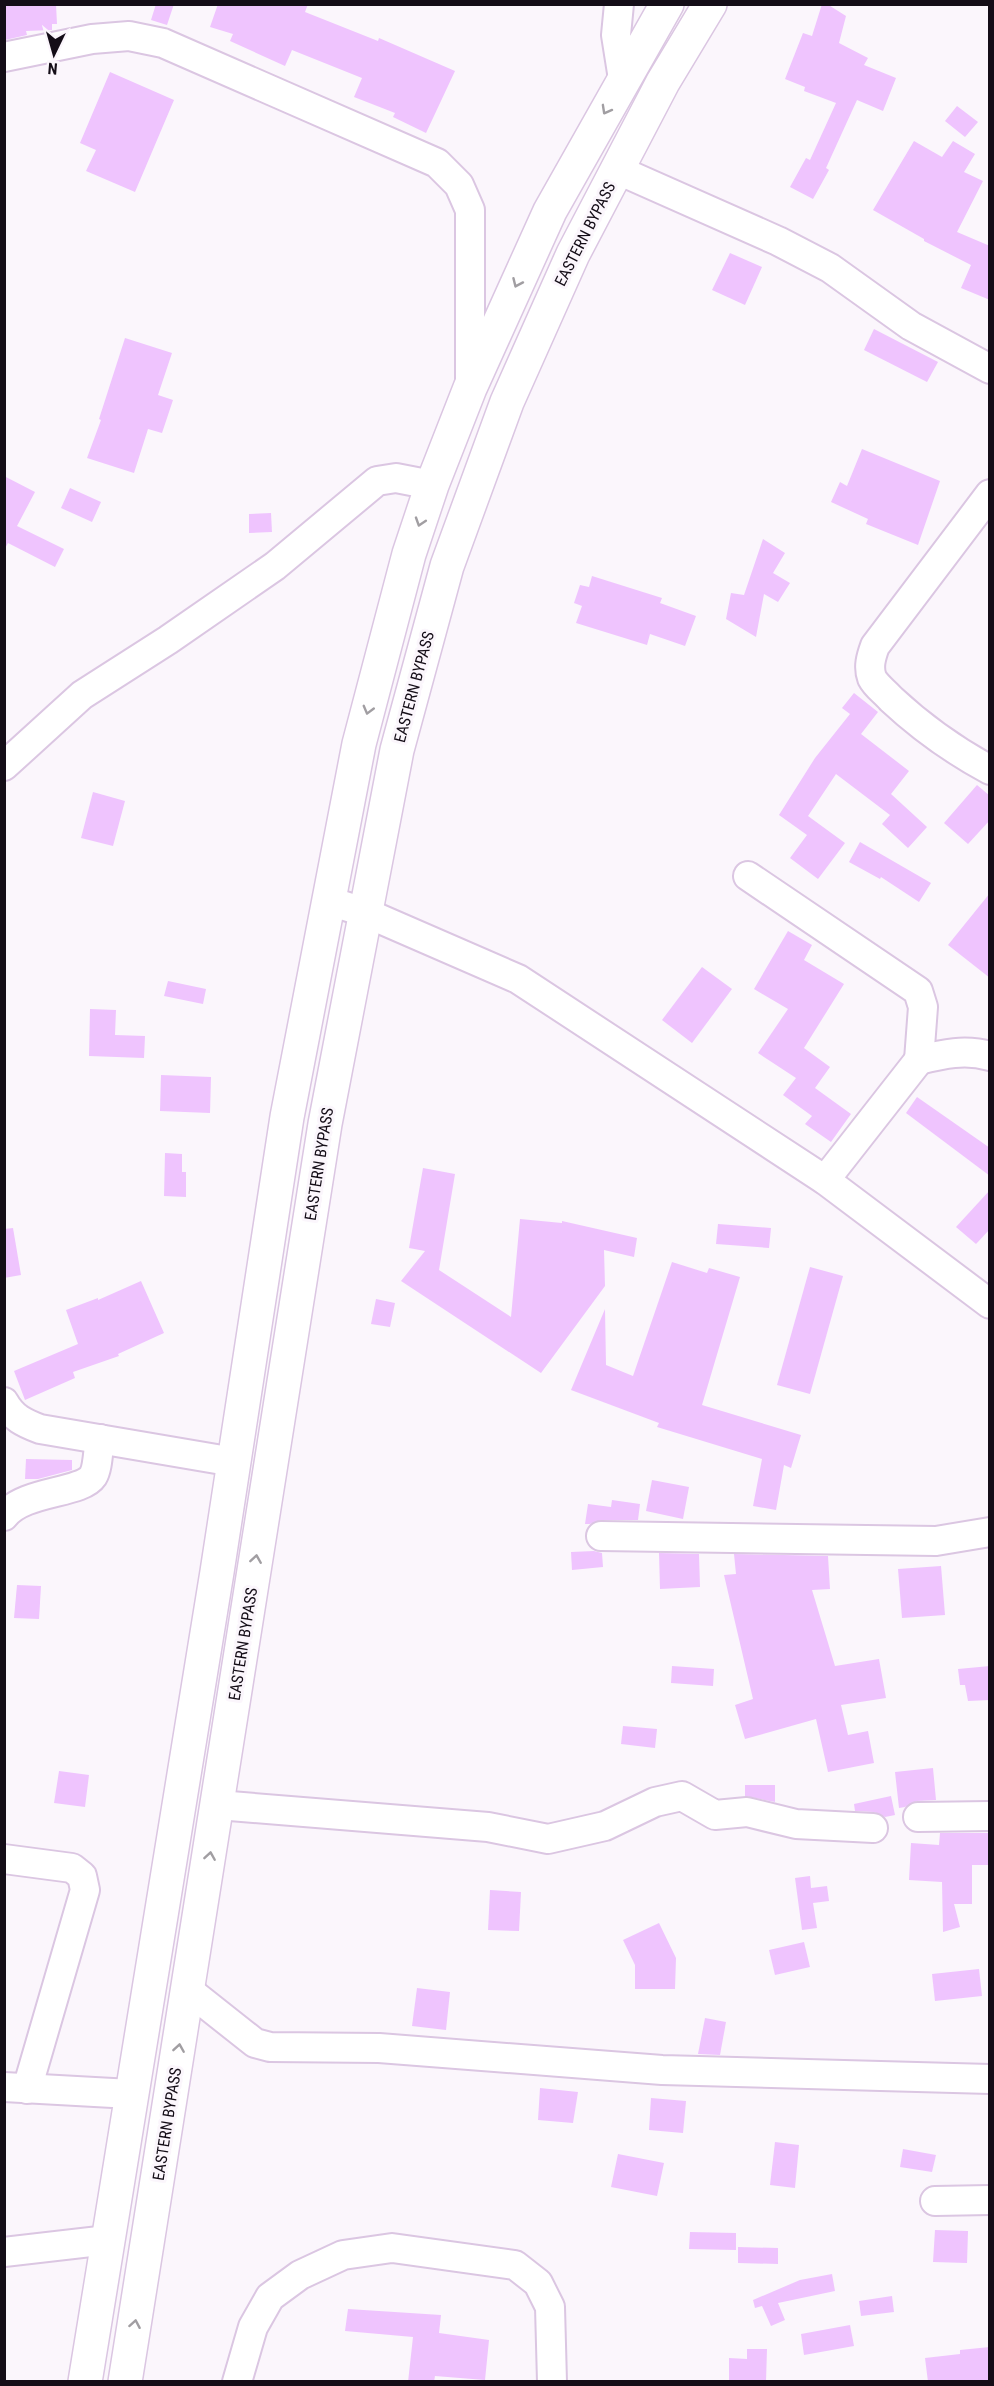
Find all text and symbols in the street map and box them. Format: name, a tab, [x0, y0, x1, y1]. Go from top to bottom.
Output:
north arrow	[24, 24, 84, 84]
text: N	[47, 59, 58, 78]
one-way arrow	[602, 104, 613, 114]
street label: EASTERN BYPASS	[551, 179, 619, 289]
one-way arrow	[512, 277, 524, 288]
one-way arrow	[414, 516, 427, 527]
street label: EASTERN BYPASS	[390, 629, 438, 745]
one-way arrow	[363, 705, 376, 715]
street label: EASTERN BYPASS	[301, 1106, 337, 1222]
one-way arrow	[250, 1555, 262, 1564]
street label: EASTERN BYPASS	[225, 1586, 261, 1702]
one-way arrow	[203, 1851, 215, 1860]
one-way arrow	[173, 2044, 185, 2053]
street label: EASTERN BYPASS	[149, 2066, 185, 2182]
one-way arrow	[128, 2319, 140, 2328]

